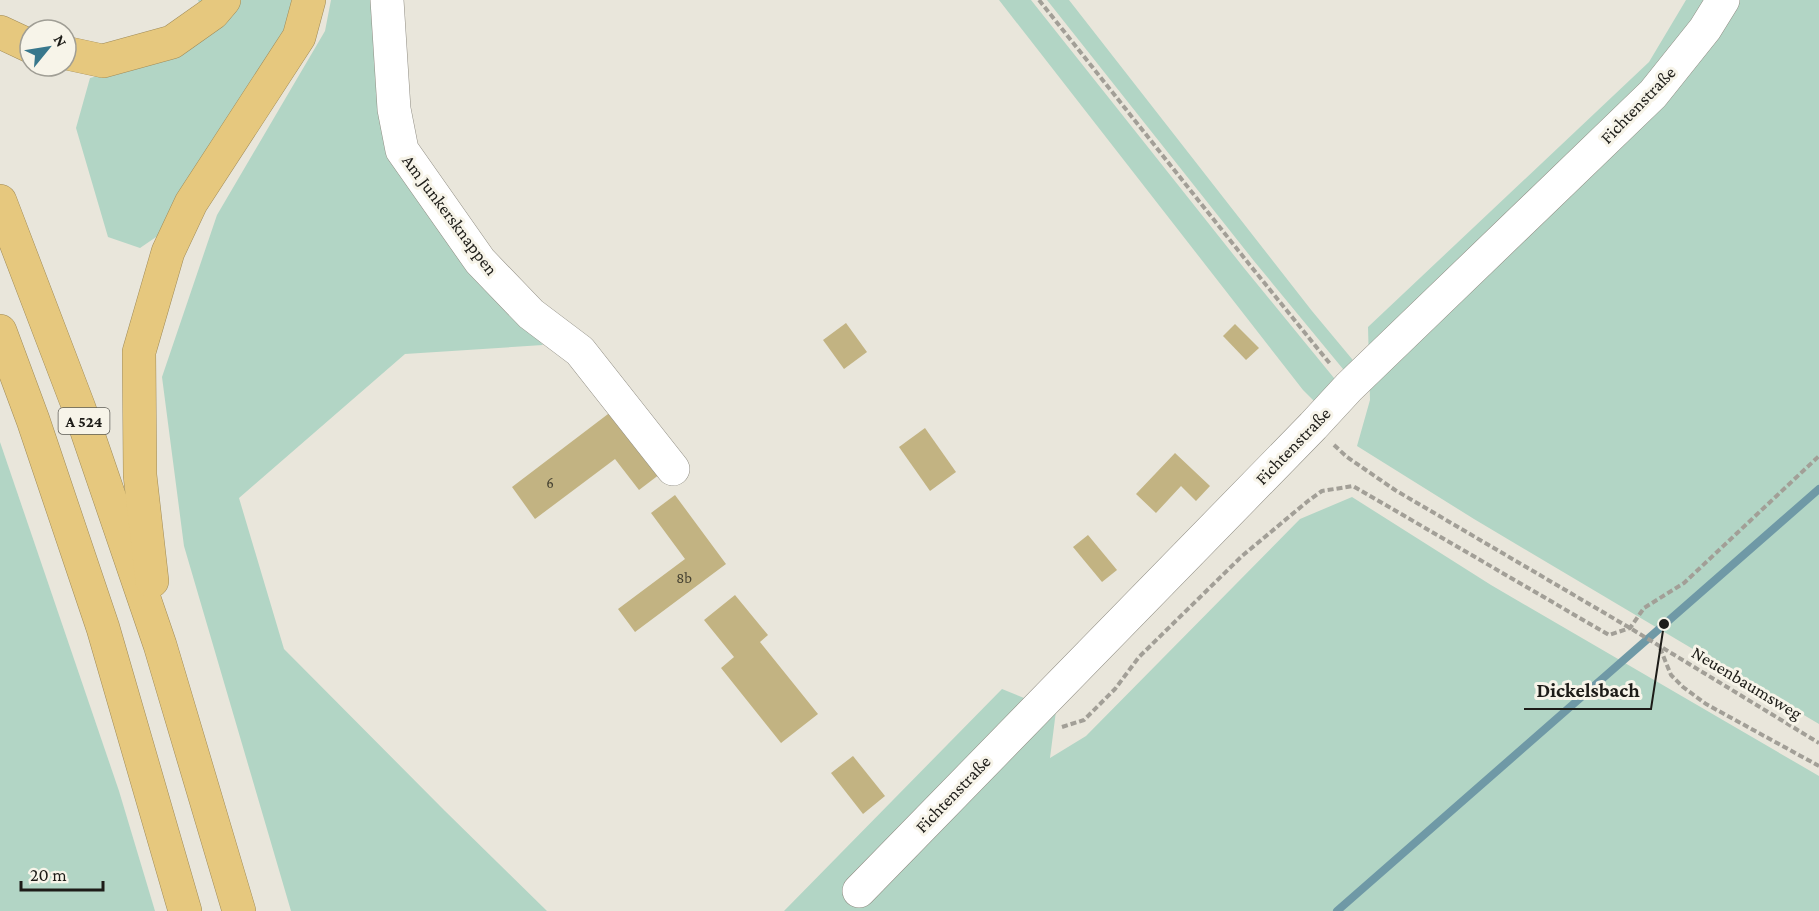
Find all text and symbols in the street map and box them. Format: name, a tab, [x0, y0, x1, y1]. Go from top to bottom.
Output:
north arrow	[18, 18, 78, 78]
text: N	[50, 32, 71, 50]
street label: Fichtenstraße	[1596, 62, 1680, 148]
street label: Am Junkersknappen	[398, 151, 502, 279]
street label: Fichtenstraße	[1251, 403, 1335, 489]
road number: A 524	[58, 408, 110, 434]
house number: 6	[546, 475, 554, 491]
house number: 8b	[676, 570, 692, 586]
street label: Neuenbaumsweg	[1688, 642, 1806, 724]
callout: Dickelsbach	[1524, 671, 1651, 709]
text: Dickelsbach	[1536, 679, 1640, 701]
street label: Fichtenstraße	[911, 751, 995, 837]
scale bar	[21, 854, 104, 892]
text: 20 m	[30, 865, 67, 885]

